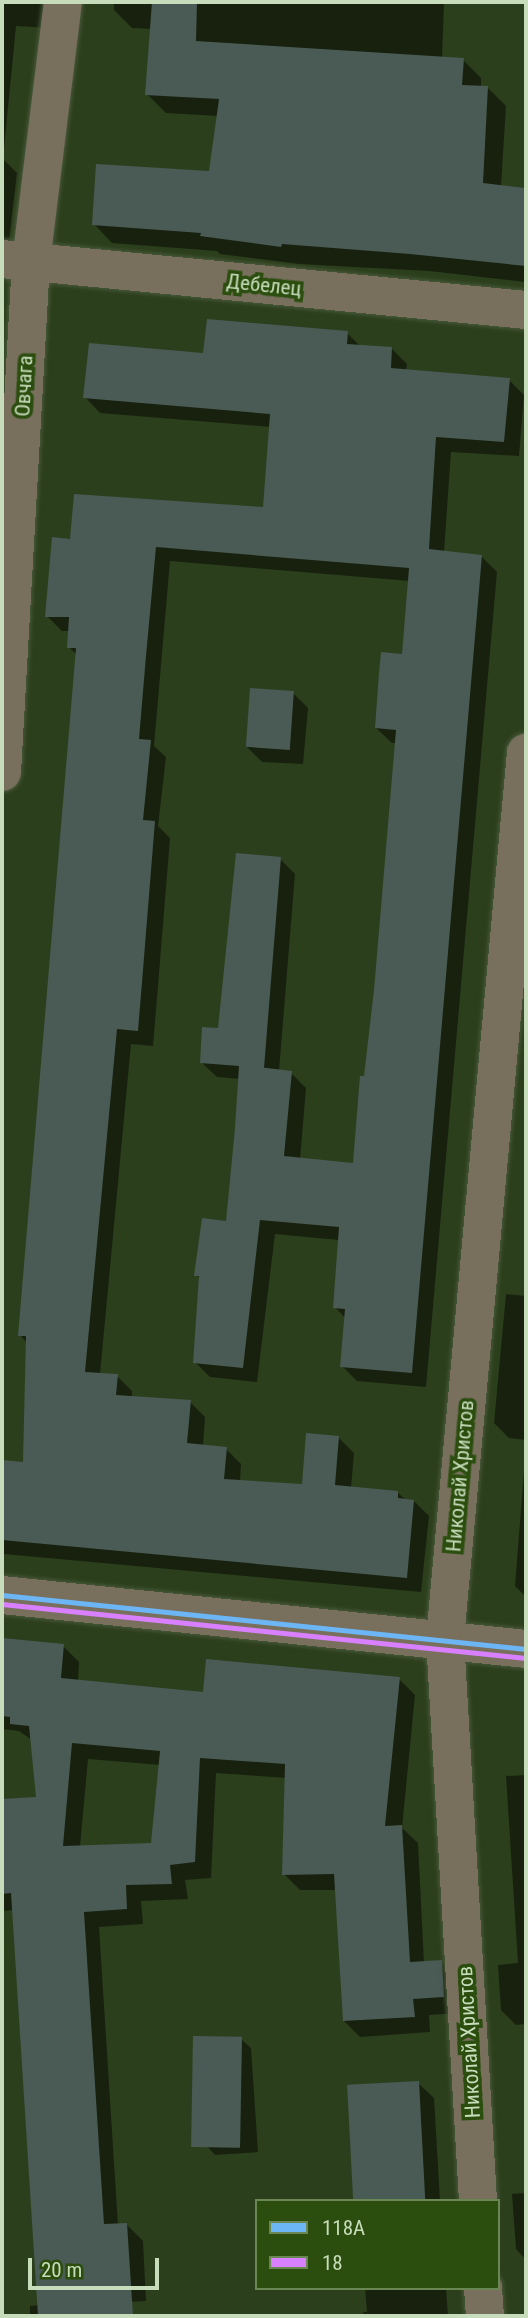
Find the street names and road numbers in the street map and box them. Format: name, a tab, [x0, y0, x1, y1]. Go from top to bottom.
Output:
street label: Дебелец	[225, 269, 303, 301]
street label: Овчага	[10, 355, 38, 417]
street label: Николай Христов	[441, 1399, 479, 1553]
street label: Николай Христов	[452, 1965, 486, 2119]

